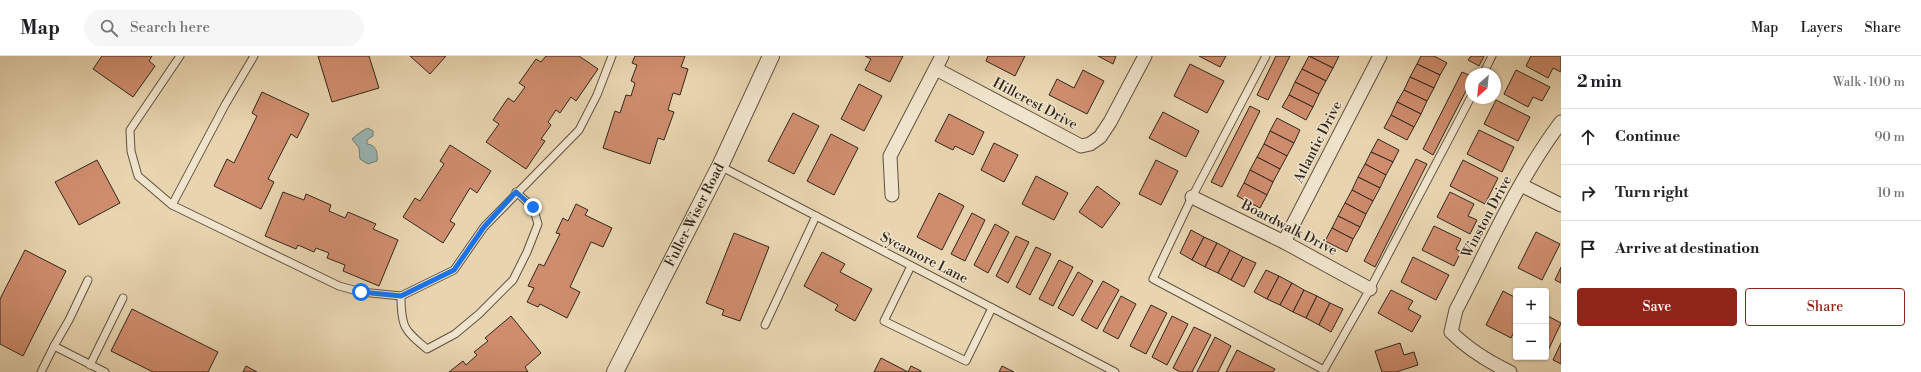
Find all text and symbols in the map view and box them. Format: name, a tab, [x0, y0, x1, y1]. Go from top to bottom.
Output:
search box	[84, 10, 364, 46]
text: Map	[20, 16, 60, 40]
icon: search	[98, 17, 120, 39]
text: Search here	[130, 18, 210, 37]
text: Map	[1751, 19, 1778, 37]
text: Layers	[1800, 19, 1843, 37]
text: Share	[1865, 19, 1901, 37]
north arrow	[1465, 68, 1501, 104]
text: 2 min	[1577, 71, 1622, 93]
street label: Hillcrest Drive	[989, 74, 1081, 134]
text: Walk · 100 m	[1833, 74, 1905, 90]
street label: Atlantic Drive	[1289, 98, 1346, 187]
icon: ahead	[1577, 126, 1599, 148]
text: Continue	[1615, 127, 1680, 146]
text: 90 m	[1874, 129, 1905, 145]
street label: Fuller-Wiser Road	[661, 160, 729, 270]
street label: Winston Drive	[1457, 173, 1516, 262]
icon: right	[1577, 182, 1599, 204]
text: Turn right	[1615, 183, 1689, 202]
text: 10 m	[1877, 185, 1905, 201]
street label: Boardwalk Drive	[1237, 196, 1340, 260]
route end	[524, 198, 542, 216]
street label: Sycamore Lane	[877, 228, 971, 288]
icon: arrive	[1577, 238, 1599, 260]
text: Arrive at destination	[1615, 239, 1759, 258]
route start	[352, 283, 370, 301]
map controls	[1513, 288, 1549, 360]
button: +	[1513, 288, 1549, 324]
button: Save	[1577, 288, 1737, 326]
button: Share	[1745, 288, 1905, 326]
button: −	[1513, 324, 1549, 360]

